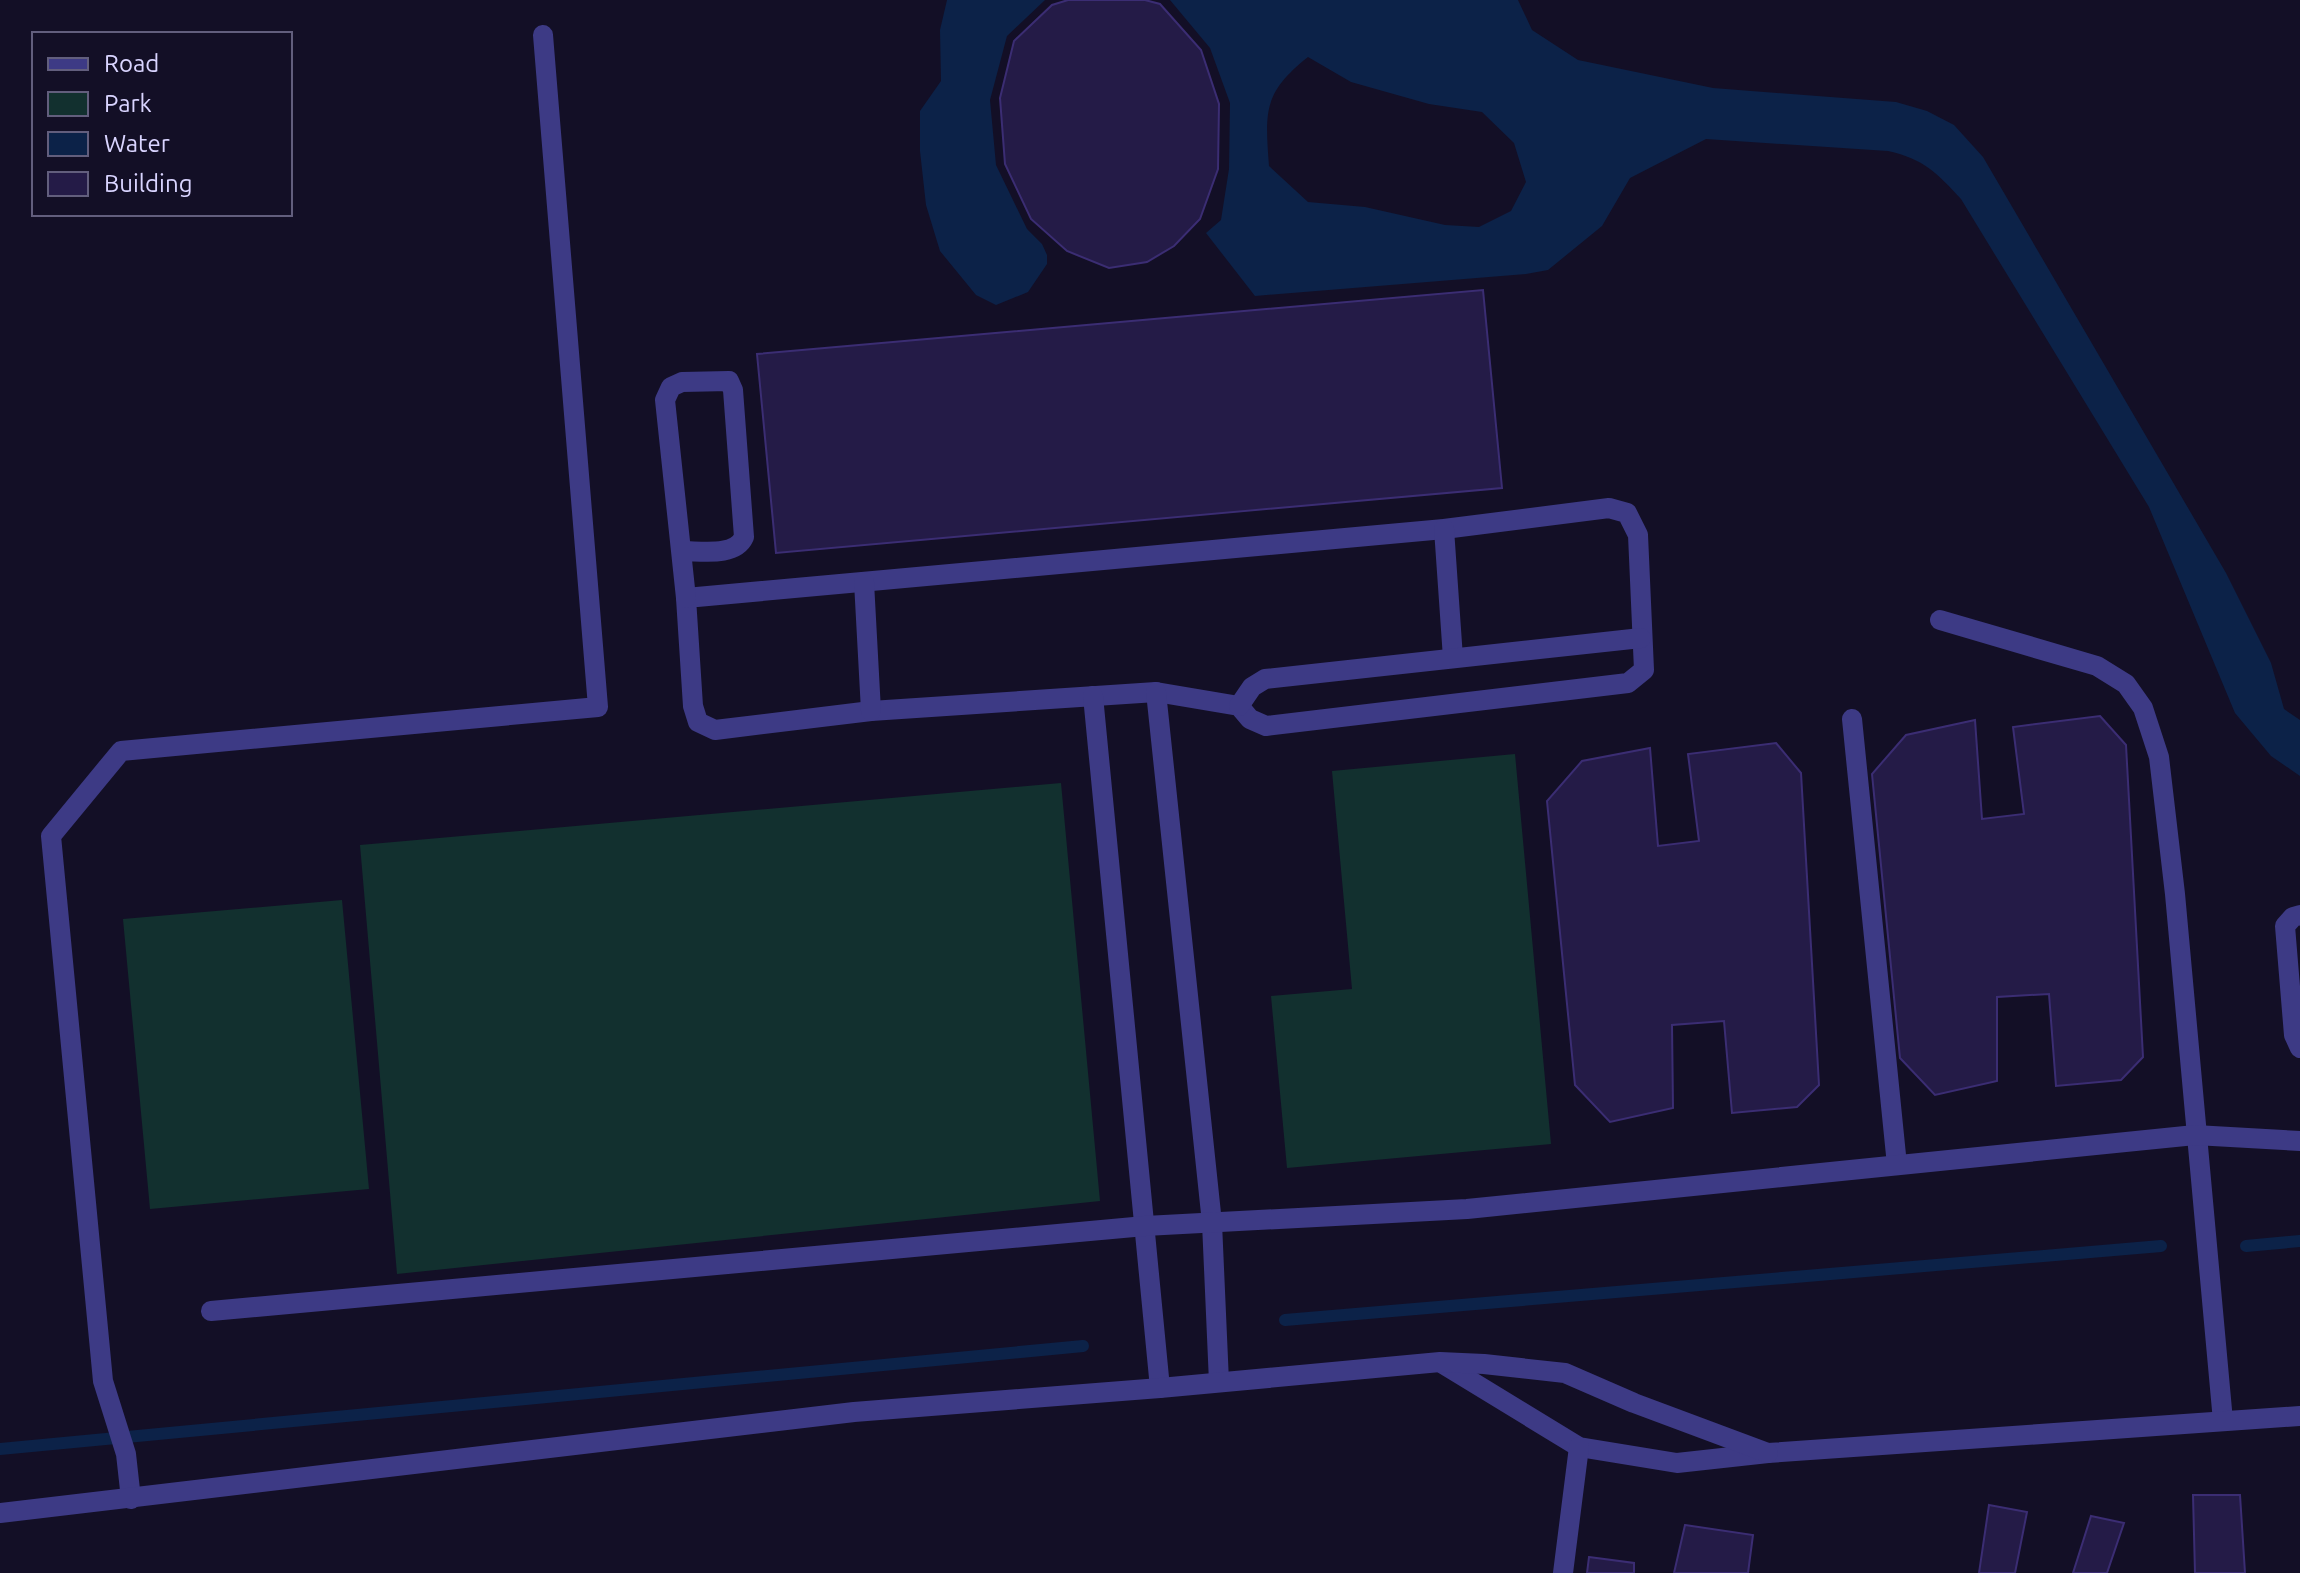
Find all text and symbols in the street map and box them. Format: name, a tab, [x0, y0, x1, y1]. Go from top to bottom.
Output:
legend	[32, 32, 292, 216]
text: Road	[104, 50, 159, 77]
text: Park	[104, 90, 152, 117]
text: Water	[104, 130, 170, 157]
text: Building	[104, 170, 192, 197]

